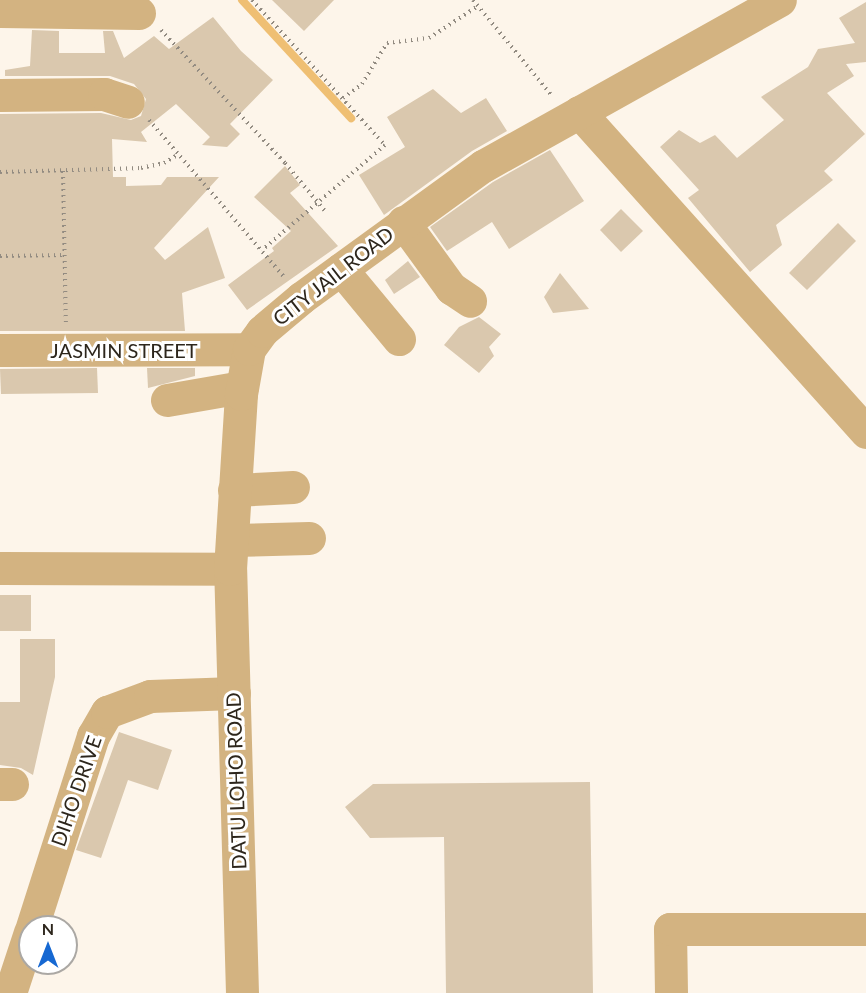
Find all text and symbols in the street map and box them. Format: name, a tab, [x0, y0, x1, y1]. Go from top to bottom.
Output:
street label: CITY JAIL ROAD	[267, 221, 399, 331]
street label: JASMIN STREET	[50, 338, 198, 362]
street label: DATU LOHO ROAD	[221, 692, 251, 870]
street label: DIHO DRIVE	[46, 732, 106, 850]
north arrow	[18, 915, 78, 975]
text: N	[42, 919, 54, 938]

